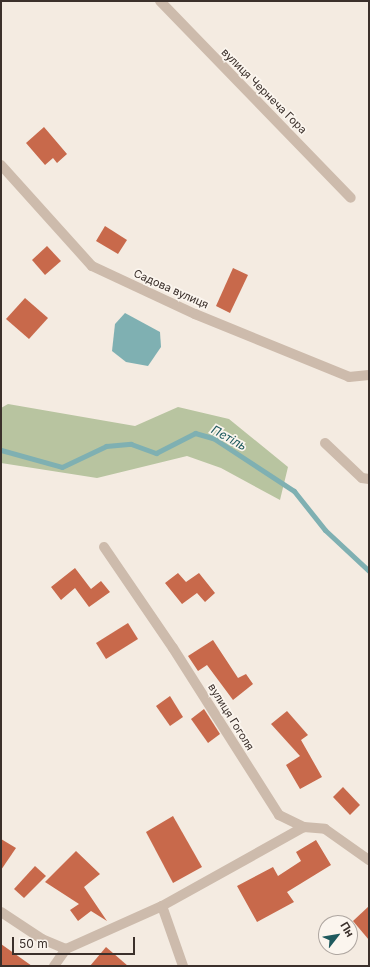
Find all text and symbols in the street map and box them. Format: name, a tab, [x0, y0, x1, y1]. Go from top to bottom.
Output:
street label: вулиця Чернеча Гора	[219, 46, 309, 136]
street label: Садова вулиця	[132, 267, 210, 311]
water label: Петіль	[209, 422, 249, 454]
street label: вулиця Гоголя	[205, 681, 257, 753]
north arrow	[318, 915, 358, 955]
text: Пн	[338, 919, 357, 939]
scale bar	[14, 929, 137, 955]
text: 50 m	[19, 936, 48, 951]

